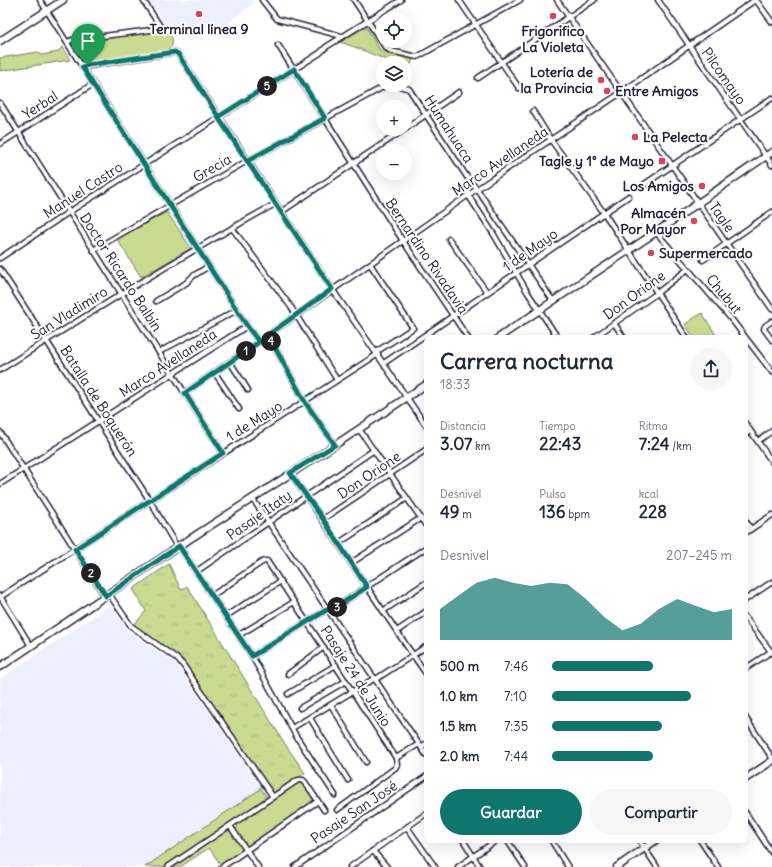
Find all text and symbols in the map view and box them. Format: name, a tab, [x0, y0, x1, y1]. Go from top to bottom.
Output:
marker: Terminal línea 9	[194, 9, 204, 19]
marker: Frigorifico La Violeta	[548, 11, 558, 21]
map controls	[376, 12, 412, 180]
button: locate	[376, 12, 412, 48]
place label: Terminal línea 9	[150, 20, 248, 38]
place label: Frigorifico La Violeta	[521, 22, 585, 56]
pin	[71, 24, 105, 65]
icon: arrive	[77, 30, 99, 52]
street label: Pilcomayo	[698, 44, 750, 108]
button: layers	[376, 56, 412, 92]
place label: Lotería de la Provincia	[520, 63, 593, 97]
marker: Lotería de la Provincia	[596, 75, 606, 85]
pin: 5	[257, 76, 277, 96]
text: 5	[264, 79, 270, 93]
place label: Entre Amigos	[615, 82, 699, 100]
marker: Entre Amigos	[602, 86, 612, 96]
street label: Yerbal	[19, 87, 61, 123]
street label: Humahuaca	[420, 92, 478, 166]
button: +	[376, 100, 412, 136]
street label: Marco Avellaneda	[448, 122, 552, 200]
place label: La Pelecta	[643, 128, 708, 146]
marker: La Pelecta	[630, 132, 640, 142]
button: −	[376, 144, 412, 180]
street label: Grecia	[190, 150, 234, 186]
place label: Tagle y 1° de Mayo	[539, 152, 654, 170]
marker: Tagle y 1° de Mayo	[657, 156, 667, 166]
street label: Manuel Castro	[40, 158, 126, 222]
place label: Los Amigos	[623, 177, 695, 195]
marker: Los Amigos	[697, 181, 707, 191]
street label: Bernardino Rivadavia	[382, 195, 472, 317]
street label: Tagle	[705, 198, 739, 236]
place label: Almacén Por Mayor	[620, 204, 686, 238]
street label: Doctor Ricardo Balbín	[76, 209, 166, 335]
marker: Almacén Por Mayor	[689, 216, 699, 226]
street label: 1 de Mayo	[499, 225, 561, 275]
place label: Supermercado	[659, 244, 753, 262]
marker: Supermercado	[646, 248, 656, 258]
street label: Don Orione	[599, 266, 669, 324]
street label: Chubut	[702, 271, 746, 318]
street label: San Vladimiro	[27, 282, 111, 344]
street label: Marco Avellaneda	[116, 325, 220, 401]
pin: 4	[261, 331, 281, 351]
text: 4	[268, 334, 274, 348]
pin: 1	[236, 341, 256, 361]
street label: Batalla de Boquerón	[56, 342, 142, 460]
text: 1	[244, 344, 248, 358]
text: Carrera nocturna	[440, 347, 613, 375]
button: share	[690, 348, 732, 390]
text: 18:33	[440, 376, 470, 393]
street label: 1 de Mayo	[223, 397, 286, 445]
text: Distancia	[440, 419, 486, 433]
text: Tiempo	[539, 419, 576, 433]
text: Ritmo	[639, 419, 668, 433]
text: 3.07	[440, 433, 472, 455]
text: 22:43	[539, 433, 581, 455]
text: 7:24	[639, 433, 670, 455]
text: km	[472, 439, 490, 453]
text: /km	[670, 439, 692, 453]
street label: Don Orione	[334, 447, 404, 503]
street label: Pasaje Itaty	[223, 486, 295, 544]
text: Desnivel	[440, 487, 481, 501]
text: Pulso	[539, 487, 566, 501]
text: kcal	[639, 487, 658, 501]
text: 49	[440, 501, 460, 523]
text: 136	[539, 501, 566, 523]
text: 228	[639, 501, 667, 523]
text: m	[460, 507, 472, 521]
text: bpm	[566, 507, 590, 521]
text: Desnivel	[440, 547, 489, 564]
text: 207–245 m	[666, 547, 732, 564]
pin: 2	[81, 563, 101, 583]
text: 2	[88, 566, 94, 580]
pin: 3	[327, 597, 347, 617]
text: 3	[334, 600, 340, 614]
street label: Pasaje 24 de Junio	[317, 622, 395, 730]
text: 500 m	[440, 658, 479, 675]
text: 7:46	[504, 658, 528, 675]
text: 1.0 km	[440, 688, 478, 705]
text: 7:10	[504, 688, 527, 705]
text: 1.5 km	[440, 718, 476, 735]
text: 7:35	[504, 718, 528, 735]
text: 2.0 km	[440, 748, 480, 765]
text: 7:44	[504, 748, 528, 765]
street label: Pasaje San José	[307, 776, 401, 848]
button: Guardar	[440, 789, 582, 835]
button: Compartir	[590, 789, 732, 835]

